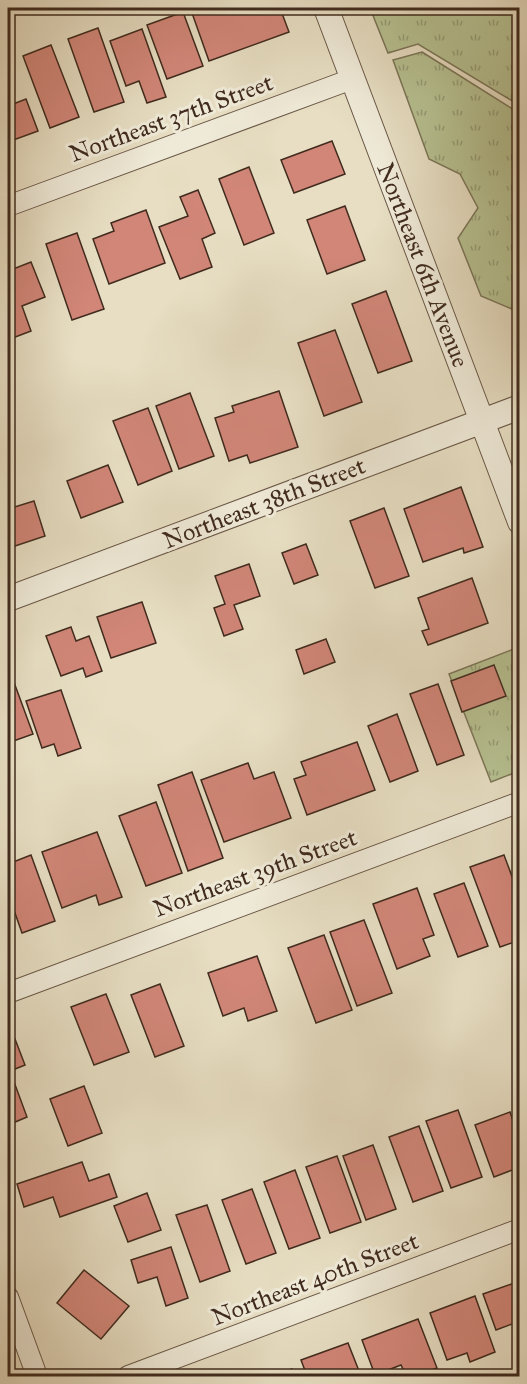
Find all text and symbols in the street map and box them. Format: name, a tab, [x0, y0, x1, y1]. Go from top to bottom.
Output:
street label: Northeast 37th Street	[65, 67, 277, 169]
street label: Northeast 6th Avenue	[370, 158, 476, 372]
street label: Northeast 38th Street	[159, 450, 370, 555]
street label: Northeast 39th Street	[149, 822, 361, 924]
street label: Northeast 40th Street	[207, 1226, 423, 1332]

